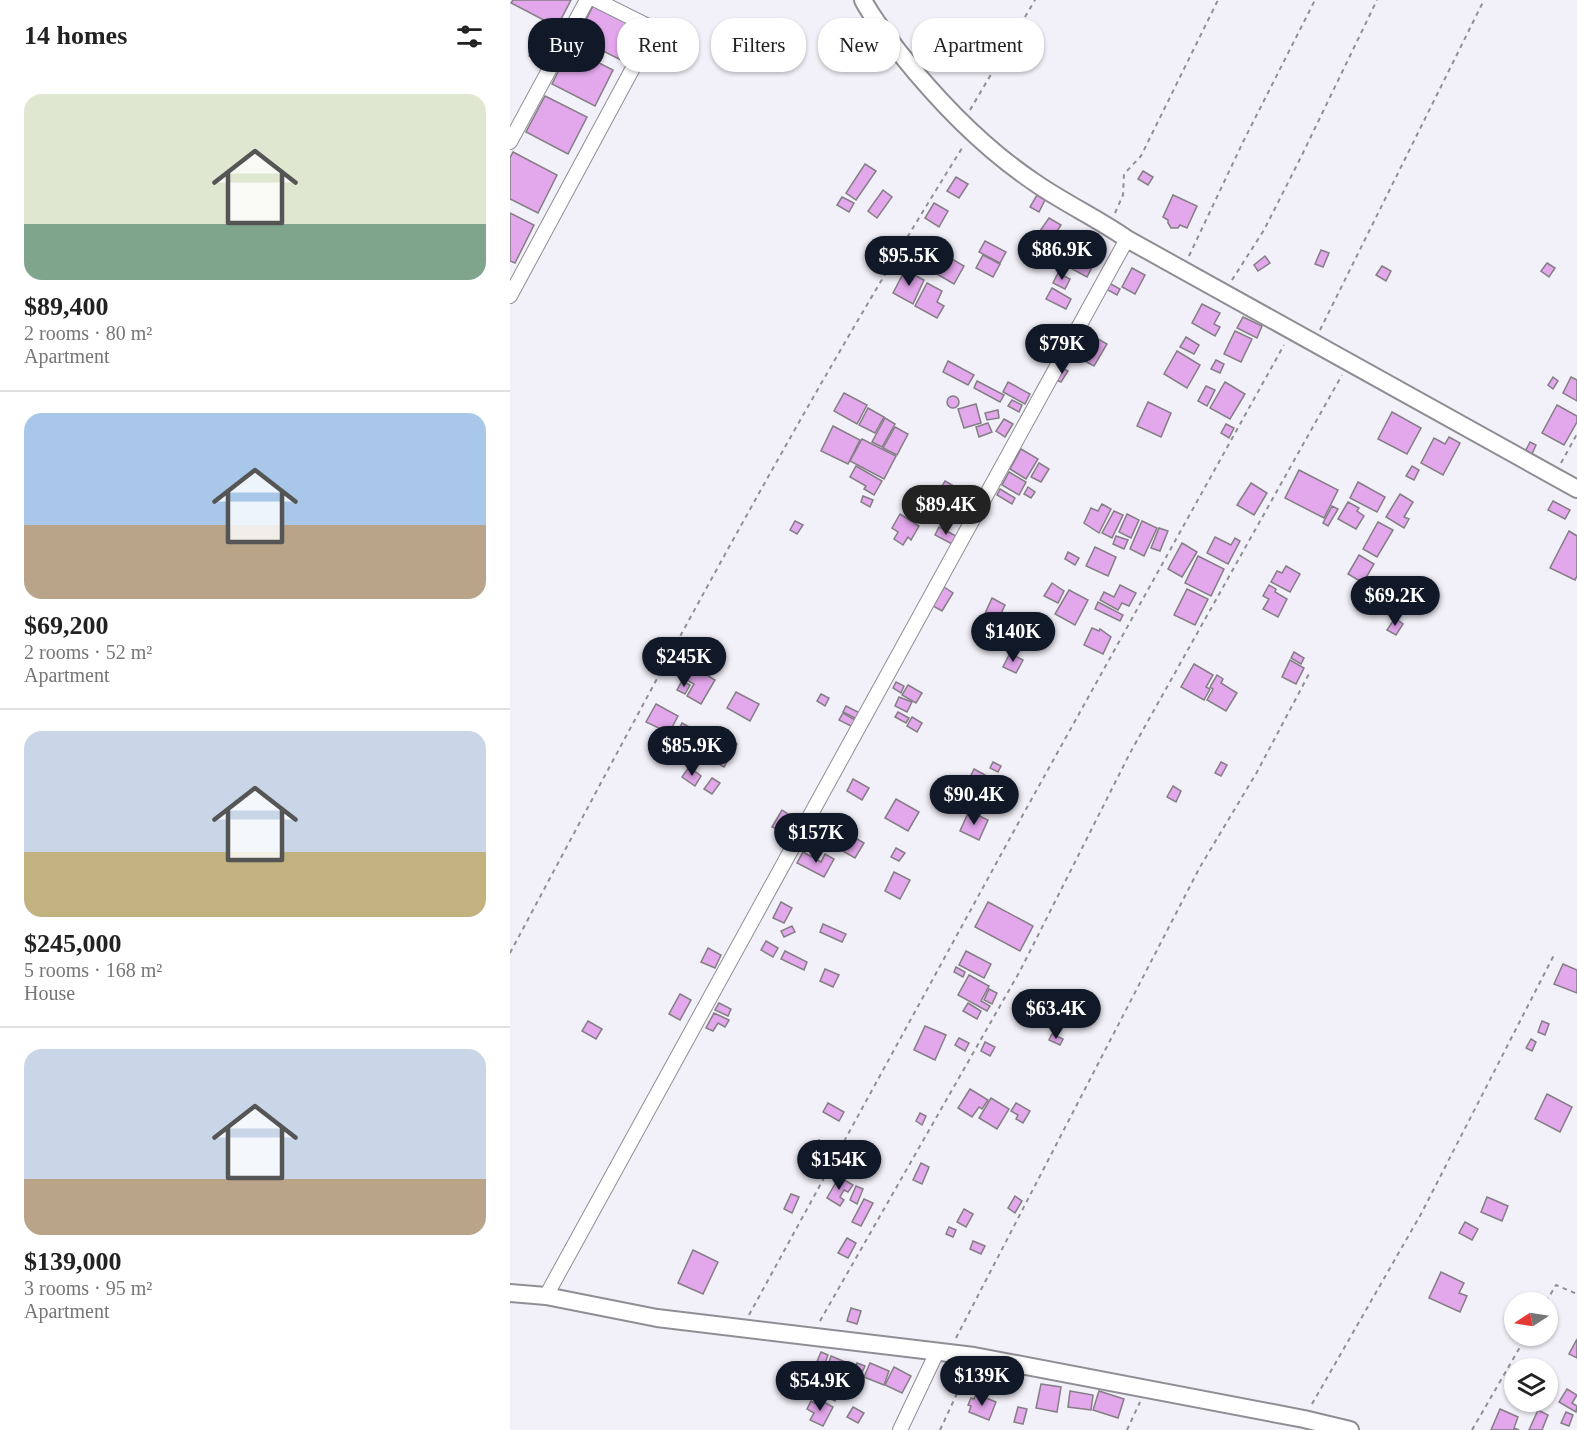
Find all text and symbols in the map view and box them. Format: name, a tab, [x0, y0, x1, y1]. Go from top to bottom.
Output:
chip: Buy	[528, 18, 605, 72]
chip: Rent	[617, 18, 699, 72]
chip: Filters	[711, 18, 806, 72]
chip: New	[818, 18, 900, 72]
chip: Apartment	[912, 18, 1044, 72]
icon: filters	[453, 20, 486, 53]
text: 14 homes	[24, 21, 127, 50]
icon: home	[201, 133, 309, 241]
pin: $86.9K	[1013, 230, 1111, 281]
pin: $95.5K	[860, 236, 958, 287]
text: $86.9K	[1032, 238, 1092, 260]
text: $95.5K	[879, 244, 939, 266]
text: $89,400	[24, 292, 109, 321]
text: 2 rooms · 80 m²	[24, 322, 152, 344]
pin: $79K	[1026, 324, 1098, 375]
text: $79K	[1039, 332, 1085, 354]
text: Apartment	[24, 345, 110, 367]
icon: home	[201, 452, 309, 560]
pin: $89.4K	[897, 485, 995, 536]
text: $89.4K	[916, 493, 976, 515]
pin: $69.2K	[1346, 576, 1444, 627]
text: $69.2K	[1365, 584, 1425, 606]
text: $69,200	[24, 611, 109, 640]
pin: $140K	[971, 612, 1055, 663]
text: $140K	[985, 620, 1041, 642]
pin: $245K	[642, 637, 726, 688]
text: 2 rooms · 52 m²	[24, 641, 152, 663]
text: $245K	[656, 645, 712, 667]
text: Apartment	[24, 664, 110, 686]
pin: $85.9K	[643, 726, 741, 777]
text: $85.9K	[662, 734, 722, 756]
icon: home	[201, 770, 309, 878]
pin: $90.4K	[925, 775, 1023, 826]
text: $90.4K	[944, 783, 1004, 805]
pin: $157K	[774, 813, 858, 864]
text: $157K	[788, 821, 844, 843]
text: $245,000	[24, 929, 122, 958]
text: 5 rooms · 168 m²	[24, 959, 162, 981]
text: House	[24, 982, 75, 1004]
pin: $63.4K	[1007, 989, 1105, 1040]
text: $63.4K	[1026, 997, 1086, 1019]
icon: home	[201, 1088, 309, 1196]
pin: $154K	[797, 1140, 881, 1191]
text: $154K	[811, 1148, 867, 1170]
text: $139,000	[24, 1247, 122, 1276]
text: 3 rooms · 95 m²	[24, 1277, 152, 1299]
north arrow	[1504, 1292, 1558, 1346]
map controls	[1504, 1292, 1558, 1412]
text: Apartment	[24, 1300, 110, 1322]
pin: $139K	[940, 1356, 1024, 1407]
button: layers	[1504, 1358, 1558, 1412]
pin: $54.9K	[771, 1361, 869, 1412]
text: $139K	[954, 1364, 1010, 1386]
text: $54.9K	[790, 1369, 850, 1391]

